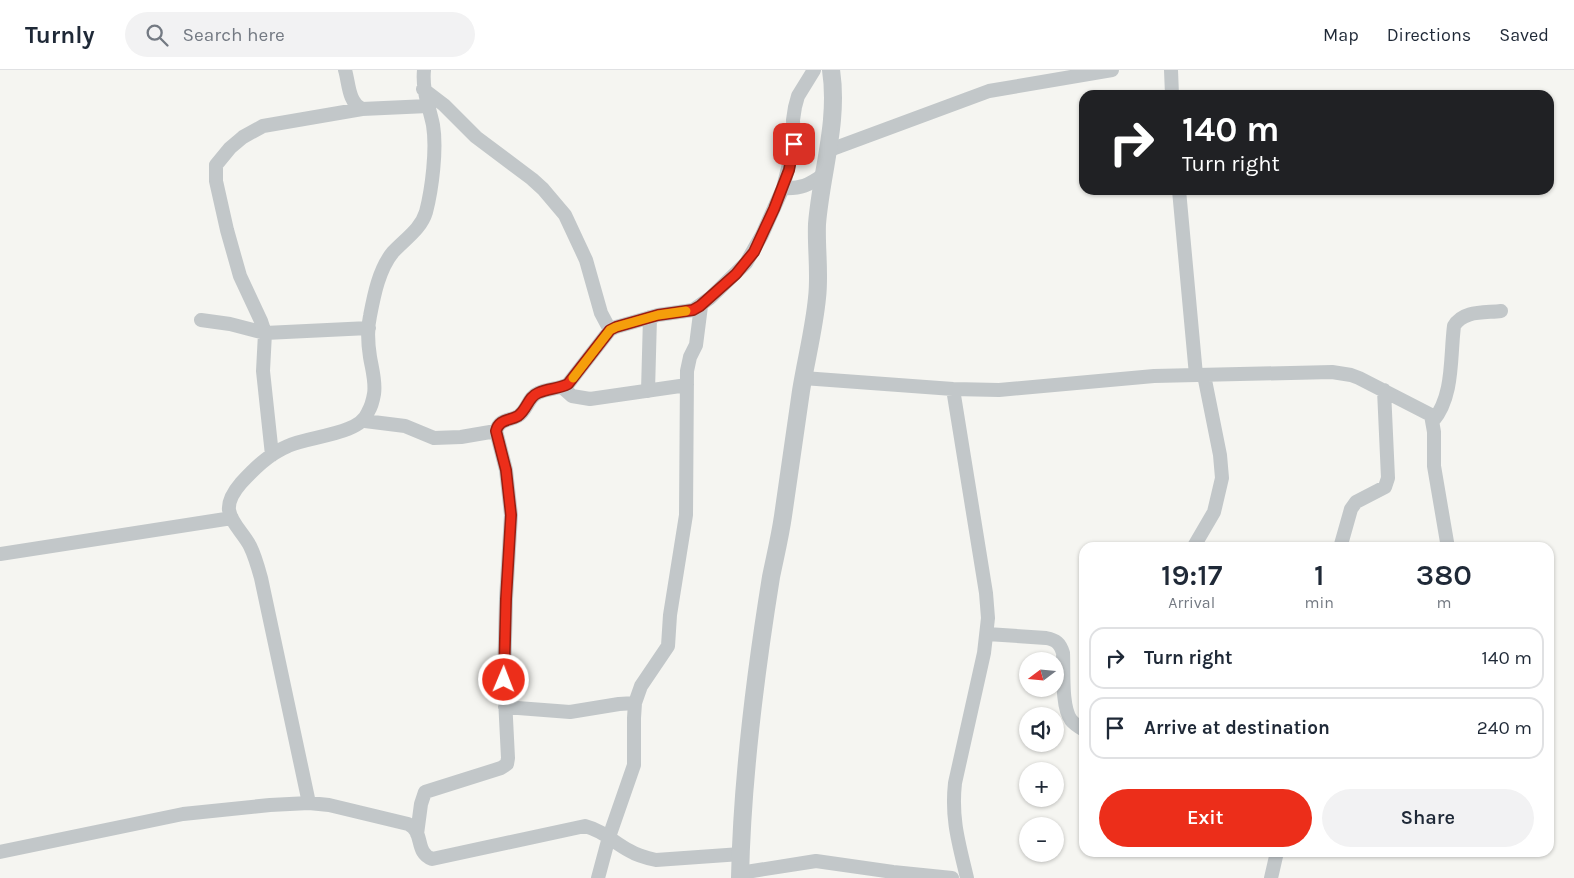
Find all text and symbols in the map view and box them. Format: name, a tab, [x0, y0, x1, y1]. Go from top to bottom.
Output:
search box	[125, 12, 475, 57]
text: Turnly	[25, 21, 95, 49]
icon: search	[143, 21, 171, 49]
text: Search here	[183, 24, 285, 46]
text: Map	[1323, 24, 1359, 46]
text: Directions	[1387, 24, 1471, 46]
text: Saved	[1499, 24, 1549, 46]
text: 140 m	[1182, 109, 1280, 150]
icon: right	[1099, 110, 1164, 175]
pin	[773, 123, 815, 165]
icon: arrive	[780, 130, 808, 158]
text: Turn right	[1182, 151, 1280, 177]
text: 19:17	[1161, 557, 1222, 593]
text: 1	[1314, 557, 1324, 593]
text: 380	[1416, 557, 1472, 593]
text: Arrival	[1168, 593, 1215, 612]
text: min	[1304, 593, 1334, 612]
text: m	[1436, 593, 1451, 612]
icon: right	[1101, 644, 1129, 672]
text: Turn right	[1144, 647, 1233, 669]
text: 140 m	[1482, 647, 1532, 669]
north arrow	[1019, 652, 1064, 698]
map controls	[1019, 652, 1064, 862]
position arrow	[477, 653, 529, 705]
button: sound	[1019, 707, 1064, 752]
icon: arrive	[1101, 714, 1129, 742]
text: Arrive at destination	[1144, 717, 1330, 739]
text: 240 m	[1477, 717, 1532, 739]
button: +	[1019, 762, 1064, 807]
button: Exit	[1099, 789, 1312, 847]
button: Share	[1322, 789, 1534, 847]
button: −	[1019, 817, 1064, 862]

